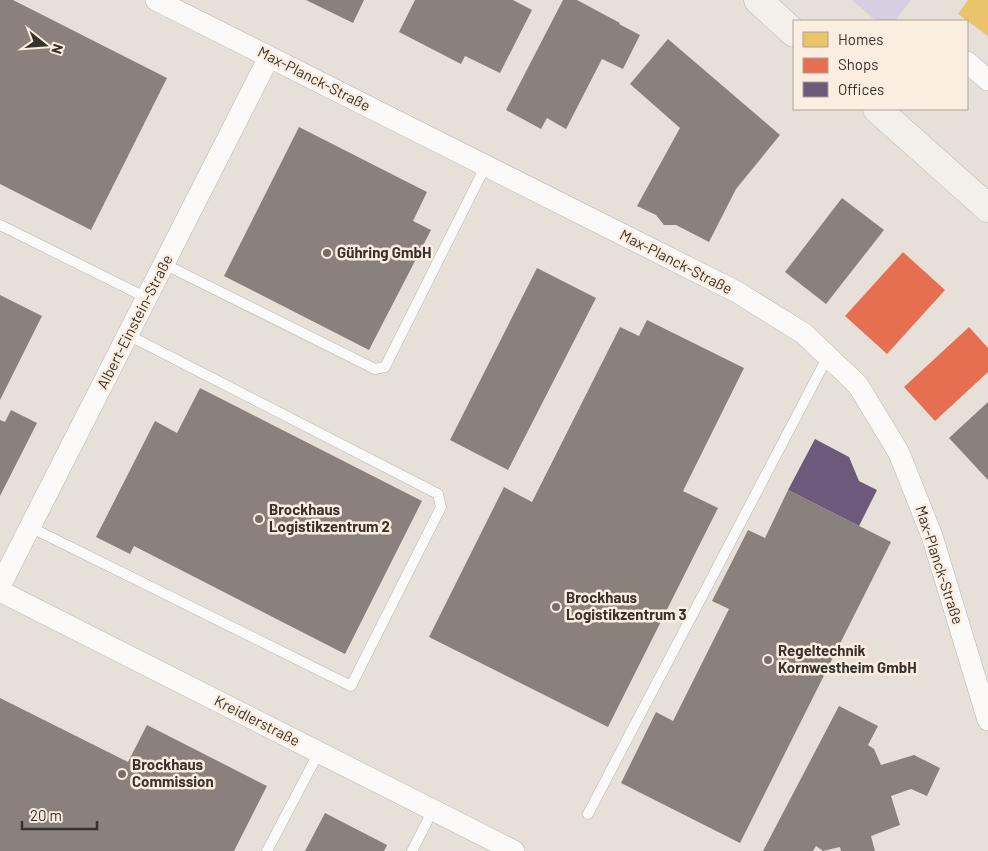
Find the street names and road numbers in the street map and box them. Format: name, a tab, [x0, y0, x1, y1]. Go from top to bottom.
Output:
street label: Max-Planck-Straße	[255, 42, 374, 114]
street label: Max-Planck-Straße	[617, 225, 736, 297]
street label: Albert-Einstein-Straße	[92, 251, 176, 392]
street label: Max-Planck-Straße	[912, 503, 968, 626]
street label: Kreidlerstraße	[212, 691, 303, 749]

